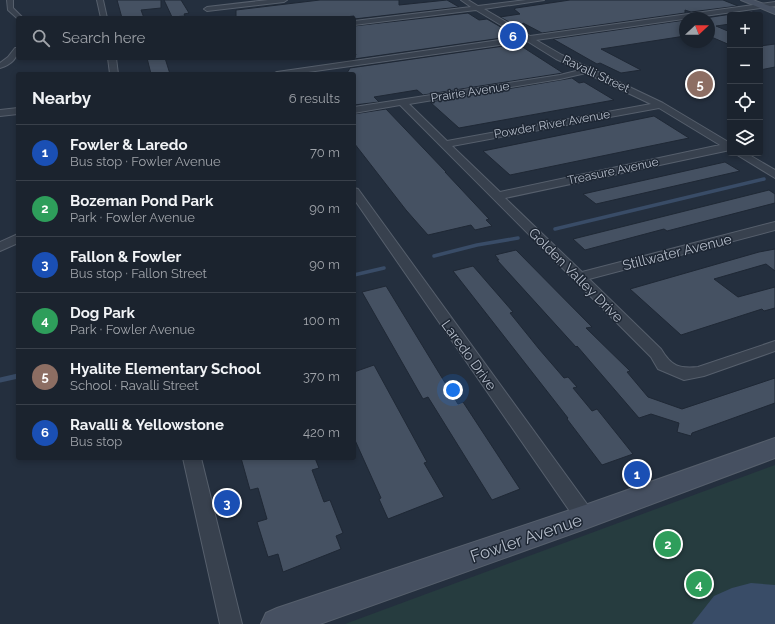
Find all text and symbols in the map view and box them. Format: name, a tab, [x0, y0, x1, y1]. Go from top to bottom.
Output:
north arrow	[679, 12, 715, 48]
map controls	[727, 12, 763, 156]
button: +	[727, 12, 763, 48]
search box	[16, 16, 356, 60]
pin: 6	[500, 21, 526, 51]
icon: search	[30, 27, 52, 49]
text: Search here	[62, 29, 145, 47]
button: −	[727, 48, 763, 84]
street label: Ravalli Street	[560, 52, 632, 96]
pin: 5	[687, 69, 713, 99]
street label: Prairie Avenue	[430, 79, 510, 105]
button: locate	[727, 84, 763, 120]
text: Nearby	[32, 88, 91, 108]
text: 6 results	[289, 91, 340, 106]
street label: Powder River Avenue	[493, 107, 611, 141]
button: layers	[727, 120, 763, 156]
text: Fowler & Laredo	[70, 136, 187, 154]
text: 1	[42, 145, 48, 160]
text: 70 m	[310, 145, 340, 160]
text: Bus stop · Fowler Avenue	[70, 154, 221, 169]
street label: Treasure Avenue	[566, 155, 660, 187]
text: Bozeman Pond Park	[70, 192, 213, 210]
text: 2	[41, 201, 49, 216]
text: 90 m	[309, 201, 340, 216]
text: Park · Fowler Avenue	[70, 210, 195, 225]
street label: Golden Valley Drive	[526, 225, 626, 325]
street label: Stillwater Avenue	[621, 231, 733, 273]
text: Fallon & Fowler	[70, 248, 181, 266]
text: 3	[41, 257, 49, 272]
text: 90 m	[309, 257, 340, 272]
text: Bus stop · Fallon Street	[70, 266, 207, 281]
text: Dog Park	[70, 304, 135, 322]
text: 4	[41, 313, 49, 328]
text: 100 m	[303, 313, 340, 328]
street label: Laredo Drive	[438, 317, 500, 393]
text: Park · Fowler Avenue	[70, 322, 195, 337]
text: Hyalite Elementary School	[70, 360, 261, 378]
text: 5	[41, 369, 49, 384]
text: 370 m	[303, 369, 340, 384]
text: School · Ravalli Street	[70, 378, 199, 393]
your location	[443, 380, 463, 400]
text: Ravalli & Yellowstone	[70, 416, 224, 434]
text: 6	[41, 425, 49, 440]
text: 420 m	[303, 425, 340, 440]
text: Bus stop	[70, 434, 122, 449]
pin: 1	[624, 459, 650, 489]
pin: 3	[214, 488, 240, 518]
street label: Fowler Avenue	[468, 510, 584, 566]
pin: 2	[655, 529, 681, 559]
pin: 4	[686, 569, 712, 599]

